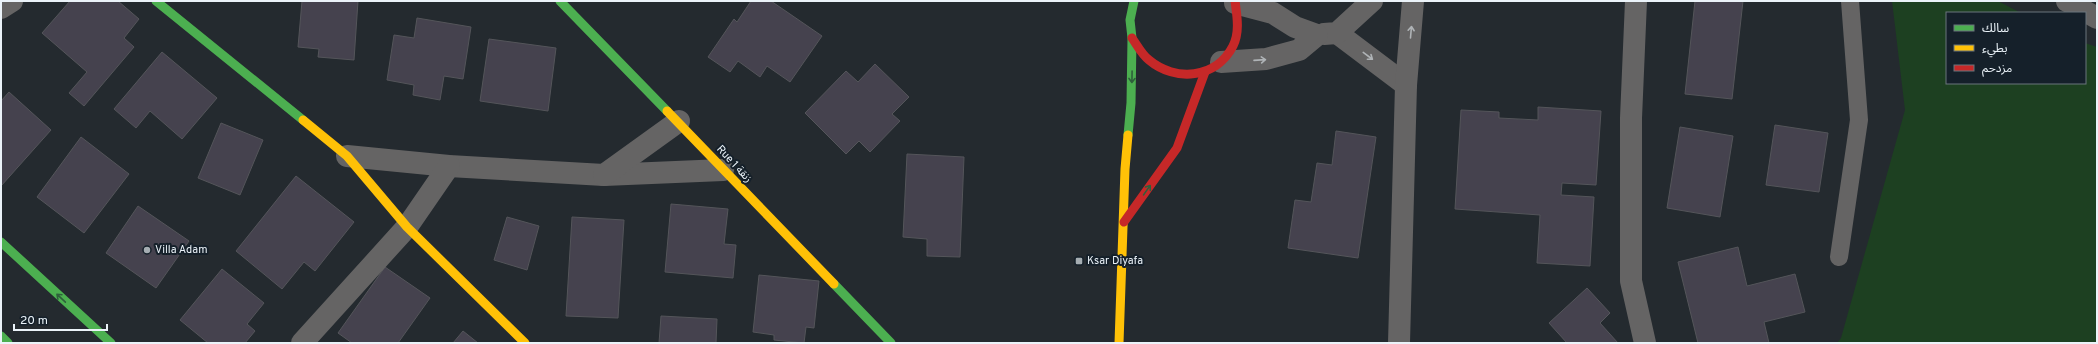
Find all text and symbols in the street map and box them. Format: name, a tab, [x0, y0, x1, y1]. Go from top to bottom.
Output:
legend	[1946, 12, 2086, 84]
text: سالك	[1982, 21, 2009, 37]
one-way arrow	[1407, 26, 1414, 39]
text: بطيء	[1982, 41, 2008, 58]
one-way arrow	[1363, 52, 1374, 60]
one-way arrow	[1253, 56, 1266, 63]
text: مزدحم	[1982, 61, 2012, 77]
one-way arrow	[1128, 70, 1135, 83]
street label: Rue 1 زنقة	[713, 142, 755, 186]
one-way arrow	[1143, 185, 1151, 196]
place label: Villa Adam	[155, 243, 207, 257]
marker: Villa Adam	[142, 245, 152, 255]
place label: Ksar Diyafa	[1087, 254, 1143, 268]
marker: Ksar Diyafa	[1074, 256, 1084, 266]
one-way arrow	[56, 293, 66, 302]
scale bar	[14, 306, 107, 332]
text: 20 m	[20, 313, 48, 329]

